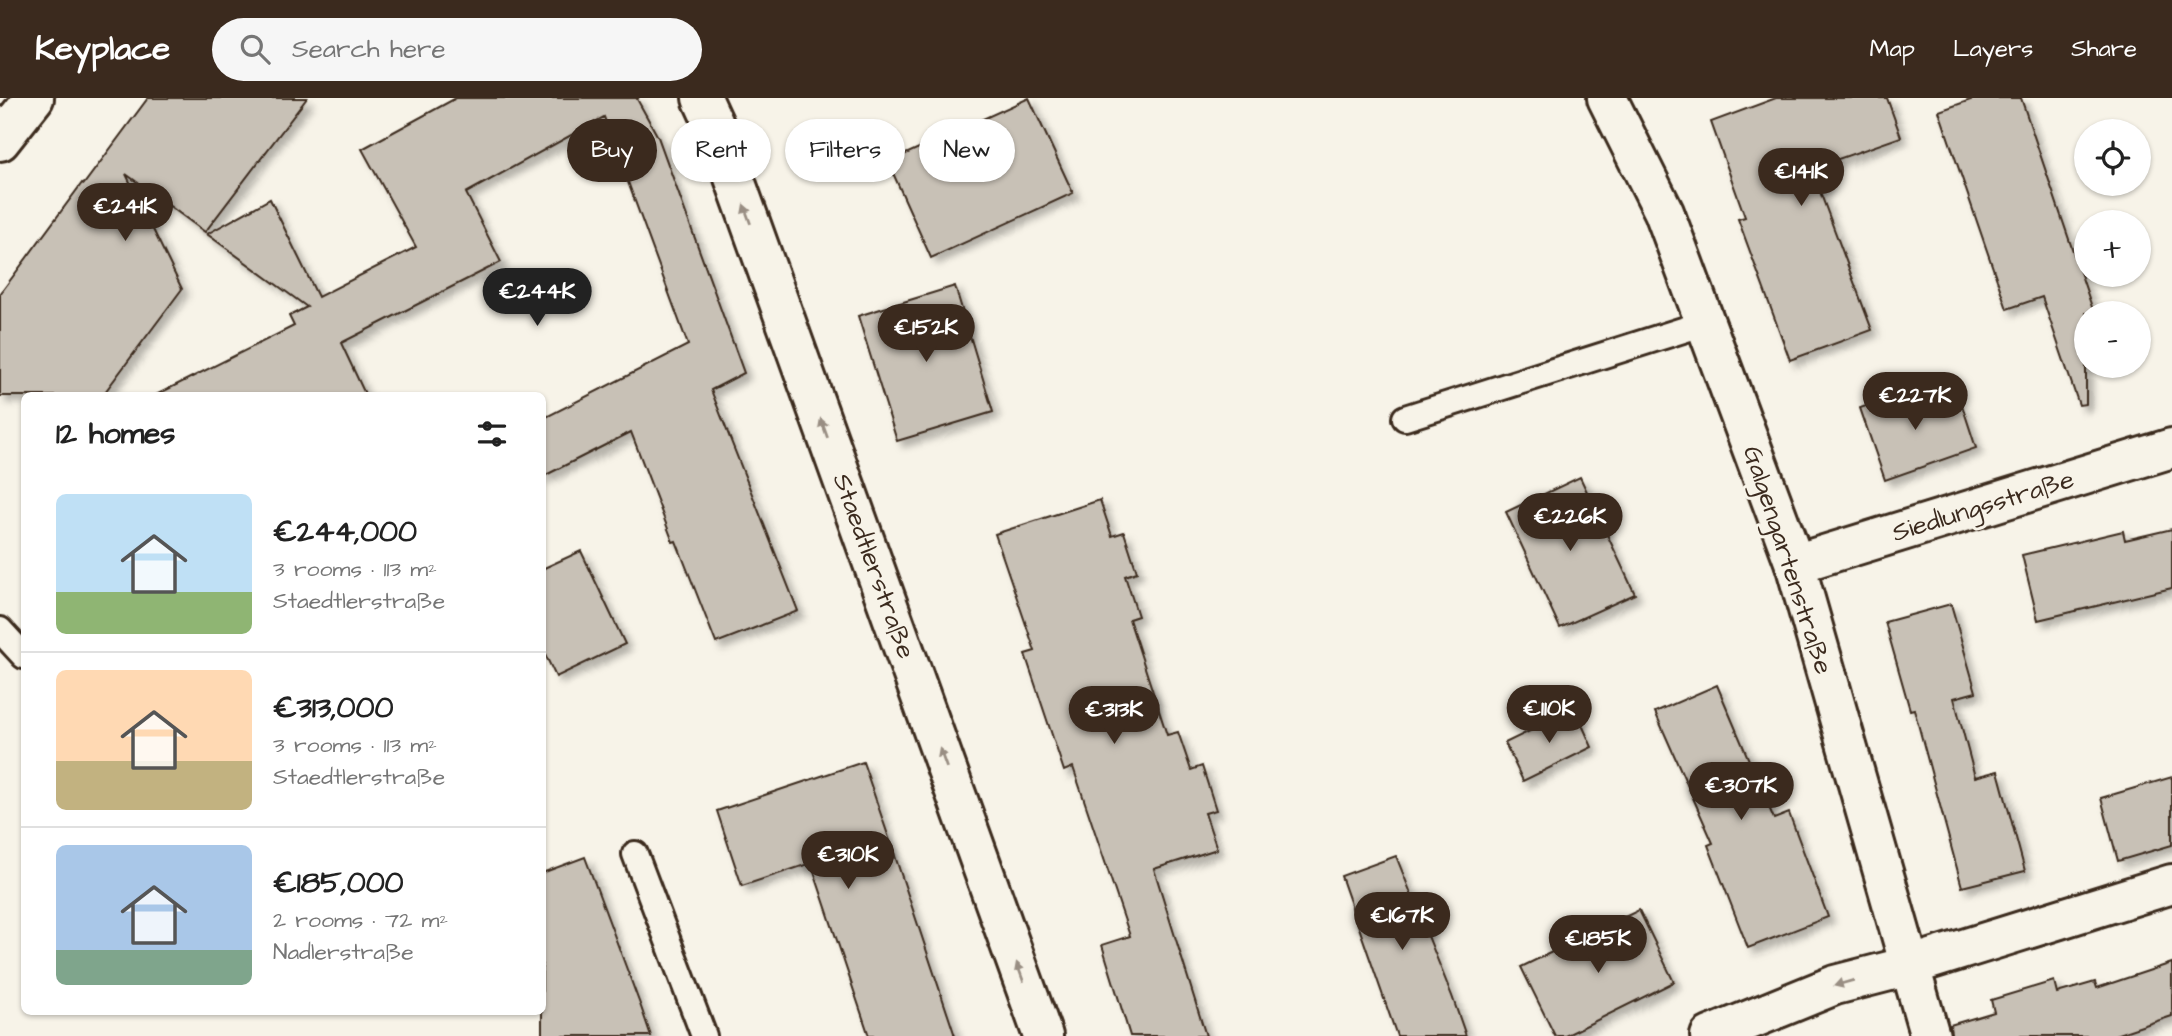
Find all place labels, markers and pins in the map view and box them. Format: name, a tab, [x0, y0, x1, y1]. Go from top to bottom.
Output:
pin: €141K	[1752, 148, 1850, 208]
pin: €241K	[76, 184, 174, 243]
pin: €244K	[488, 268, 586, 328]
pin: €152K	[877, 304, 975, 364]
pin: €227K	[1866, 372, 1964, 432]
pin: €226K	[1521, 494, 1619, 553]
pin: €313K	[1065, 686, 1163, 746]
pin: €110K	[1500, 686, 1598, 745]
pin: €307K	[1692, 762, 1790, 822]
pin: €310K	[799, 832, 897, 891]
pin: €167K	[1353, 892, 1451, 952]
pin: €185K	[1549, 916, 1647, 975]

